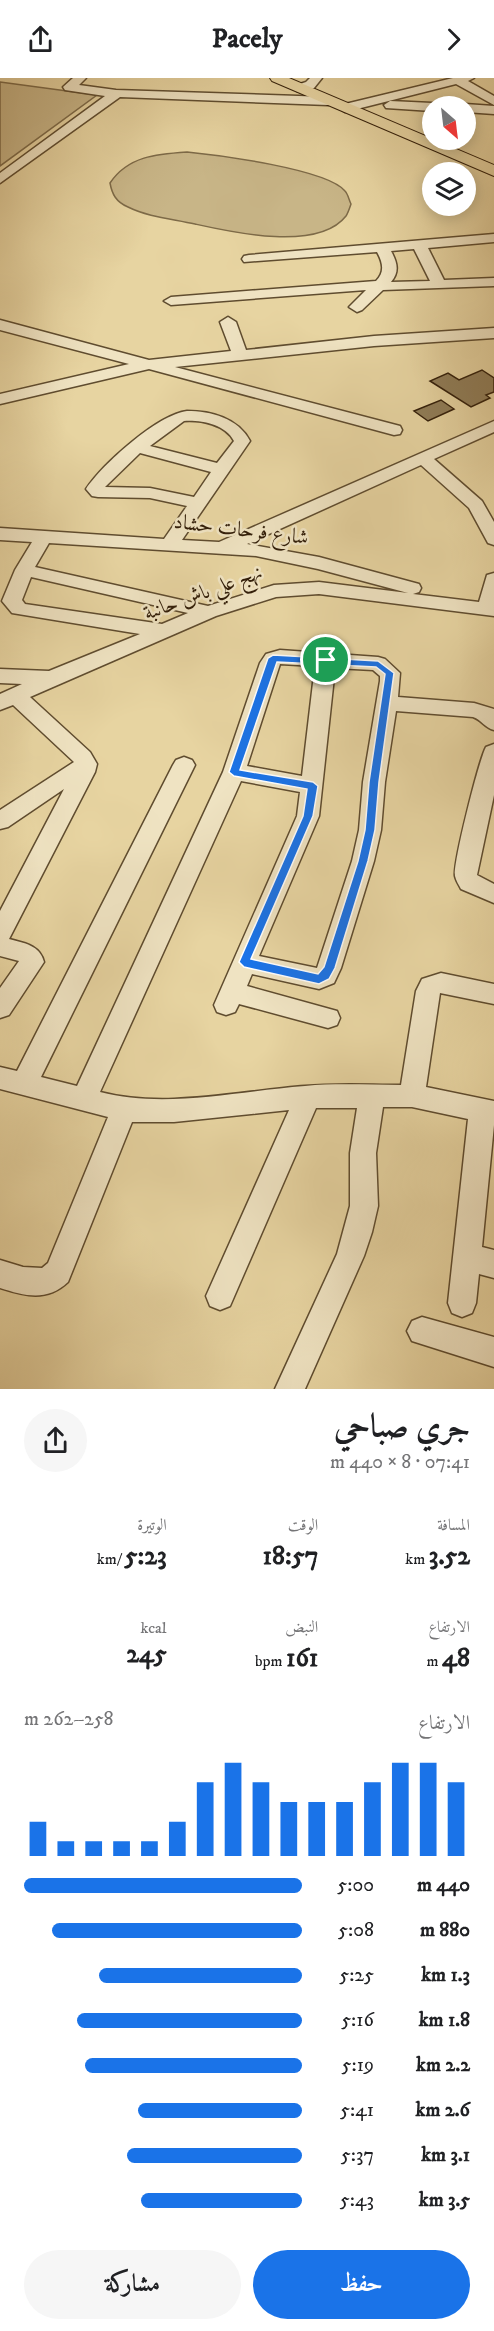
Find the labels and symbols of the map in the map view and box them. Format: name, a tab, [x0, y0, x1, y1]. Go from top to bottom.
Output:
north arrow	[422, 96, 476, 150]
street label: شارع فرحات حشاد	[172, 509, 310, 555]
street label: نهج علي باش حانبة	[140, 559, 268, 632]
pin	[300, 634, 351, 685]

